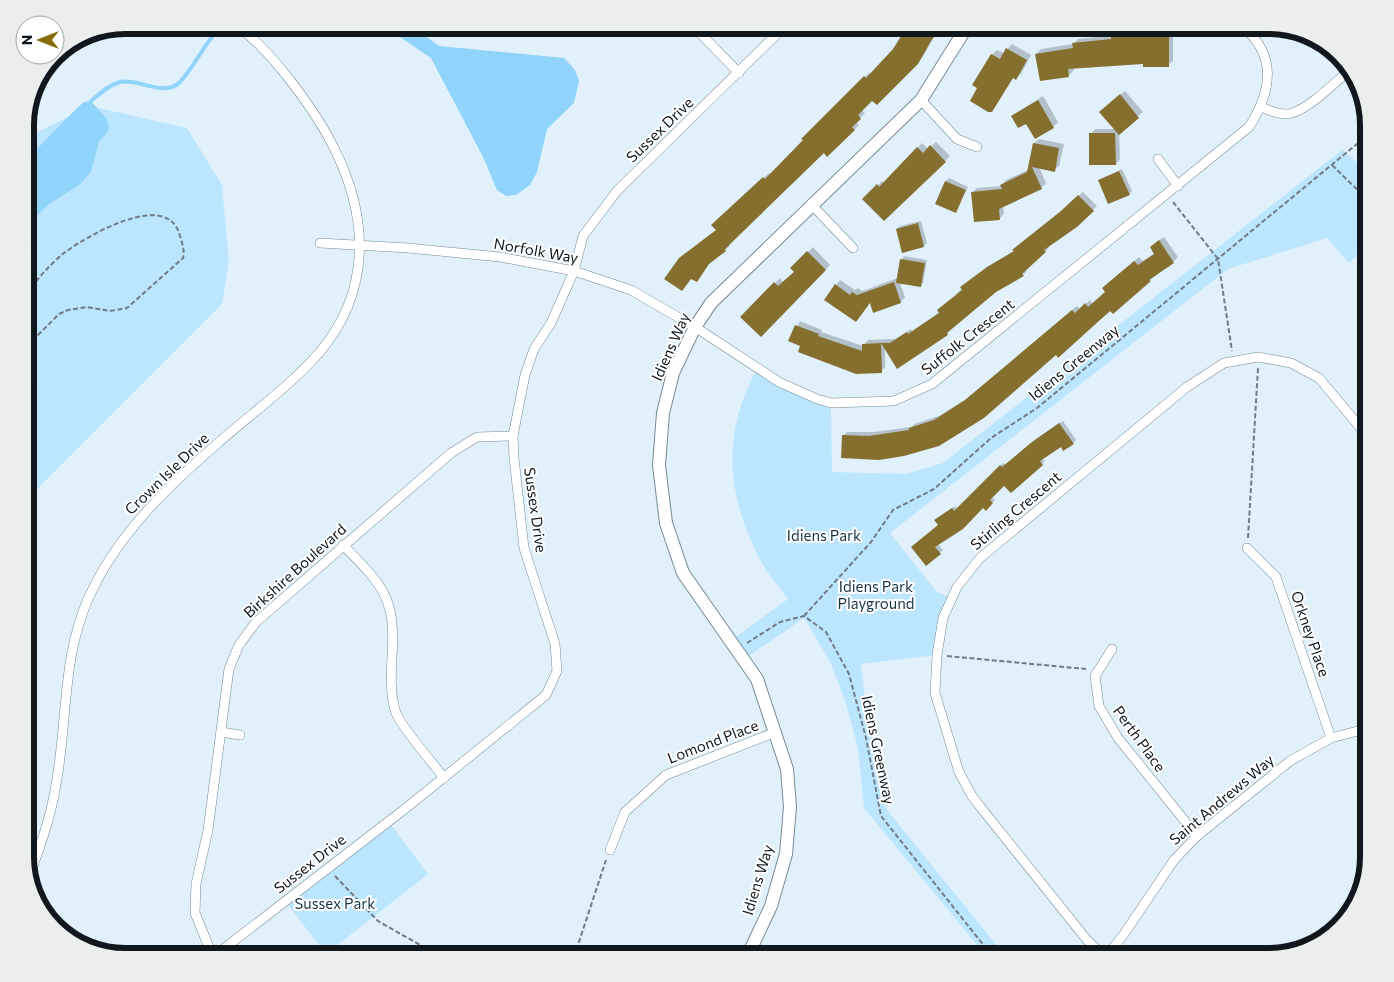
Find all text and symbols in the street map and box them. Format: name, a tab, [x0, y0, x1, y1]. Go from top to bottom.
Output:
north arrow	[15, 15, 65, 65]
text: N	[18, 35, 35, 45]
street label: Sussex Drive	[622, 93, 696, 166]
street label: Norfolk Way	[492, 234, 580, 266]
street label: Suffolk Crescent	[917, 294, 1017, 378]
street label: Idiens Way	[647, 309, 693, 384]
street label: Idiens Greenway	[1025, 320, 1122, 404]
street label: Crown Isle Drive	[120, 429, 212, 518]
street label: Sussex Drive	[521, 466, 551, 554]
street label: Stirling Crescent	[966, 467, 1064, 553]
street label: Birkshire Boulevard	[239, 519, 349, 621]
park label: Idiens Park	[787, 526, 861, 544]
park label: Idiens Park Playground	[838, 577, 914, 612]
street label: Orkney Place	[1288, 588, 1334, 679]
street label: Idiens Greenway	[859, 694, 899, 806]
street label: Perth Place	[1110, 702, 1170, 775]
street label: Lomond Place	[665, 715, 761, 767]
street label: Saint Andrews Way	[1165, 750, 1277, 848]
street label: Sussex Drive	[270, 830, 349, 897]
street label: Idiens Way	[738, 842, 776, 917]
park label: Sussex Park	[295, 894, 375, 912]

